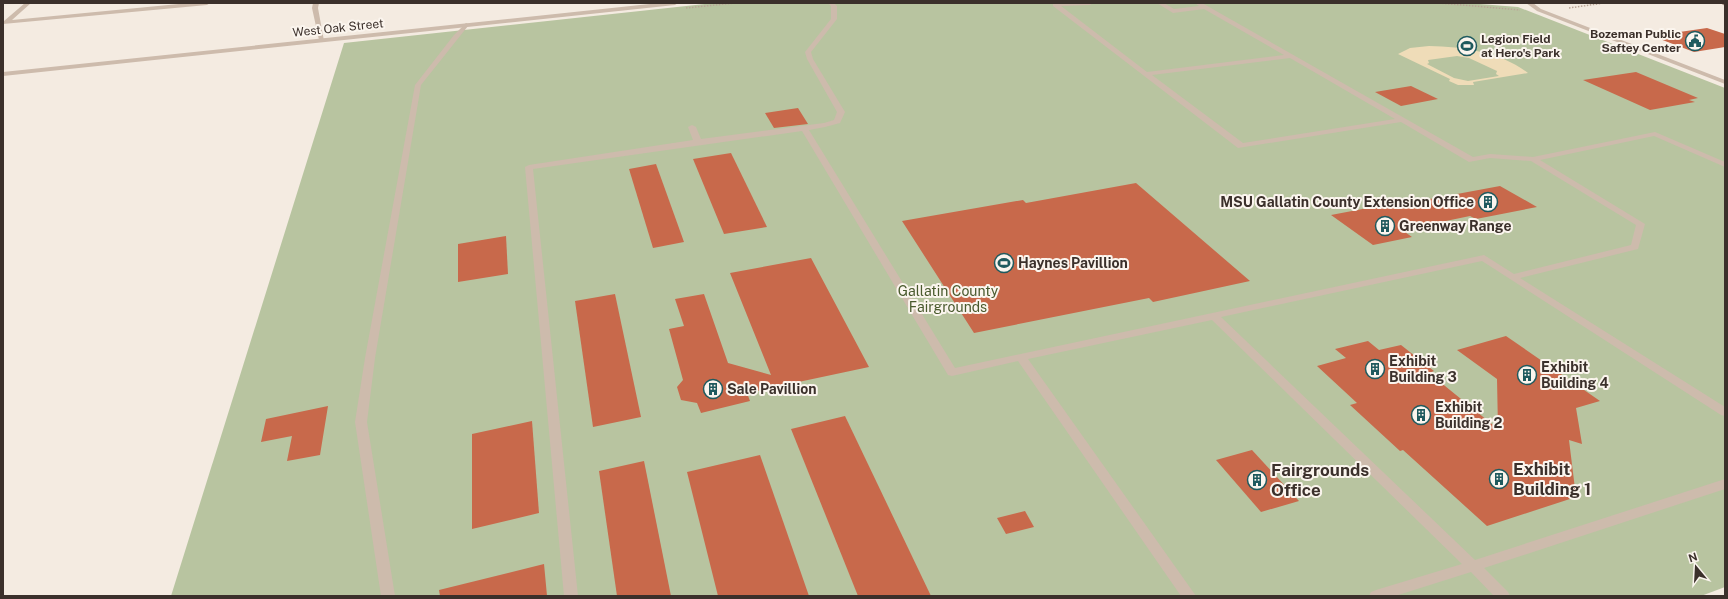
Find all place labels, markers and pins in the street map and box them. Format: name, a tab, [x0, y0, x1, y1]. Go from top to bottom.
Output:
place label: Bozeman Public Saftey Center	[1590, 27, 1681, 55]
public building icon: Bozeman Public Saftey Center	[1684, 30, 1706, 52]
place label: Legion Field at Hero's Park	[1481, 32, 1560, 60]
sports icon: Legion Field at Hero's Park	[1456, 35, 1478, 57]
building icon: MSU Gallatin County Extension Office	[1477, 191, 1499, 213]
place label: MSU Gallatin County Extension Office	[1220, 194, 1474, 210]
building icon: Greenway Range	[1374, 215, 1396, 237]
place label: Greenway Range	[1399, 218, 1511, 234]
sports icon: Haynes Pavillion	[993, 252, 1015, 274]
place label: Haynes Pavillion	[1018, 255, 1128, 271]
place label: Exhibit Building 3	[1389, 353, 1457, 385]
building icon: Exhibit Building 3	[1364, 358, 1386, 380]
place label: Exhibit Building 4	[1541, 359, 1609, 391]
building icon: Exhibit Building 4	[1516, 364, 1538, 386]
building icon: Sale Pavillion	[702, 378, 724, 400]
place label: Sale Pavillion	[727, 381, 817, 397]
place label: Exhibit Building 2	[1435, 399, 1503, 431]
building icon: Exhibit Building 2	[1410, 404, 1432, 426]
place label: Exhibit Building 1	[1513, 459, 1591, 499]
place label: Fairgrounds Office	[1271, 460, 1369, 500]
building icon: Exhibit Building 1	[1488, 468, 1510, 490]
building icon: Fairgrounds Office	[1246, 469, 1268, 491]

